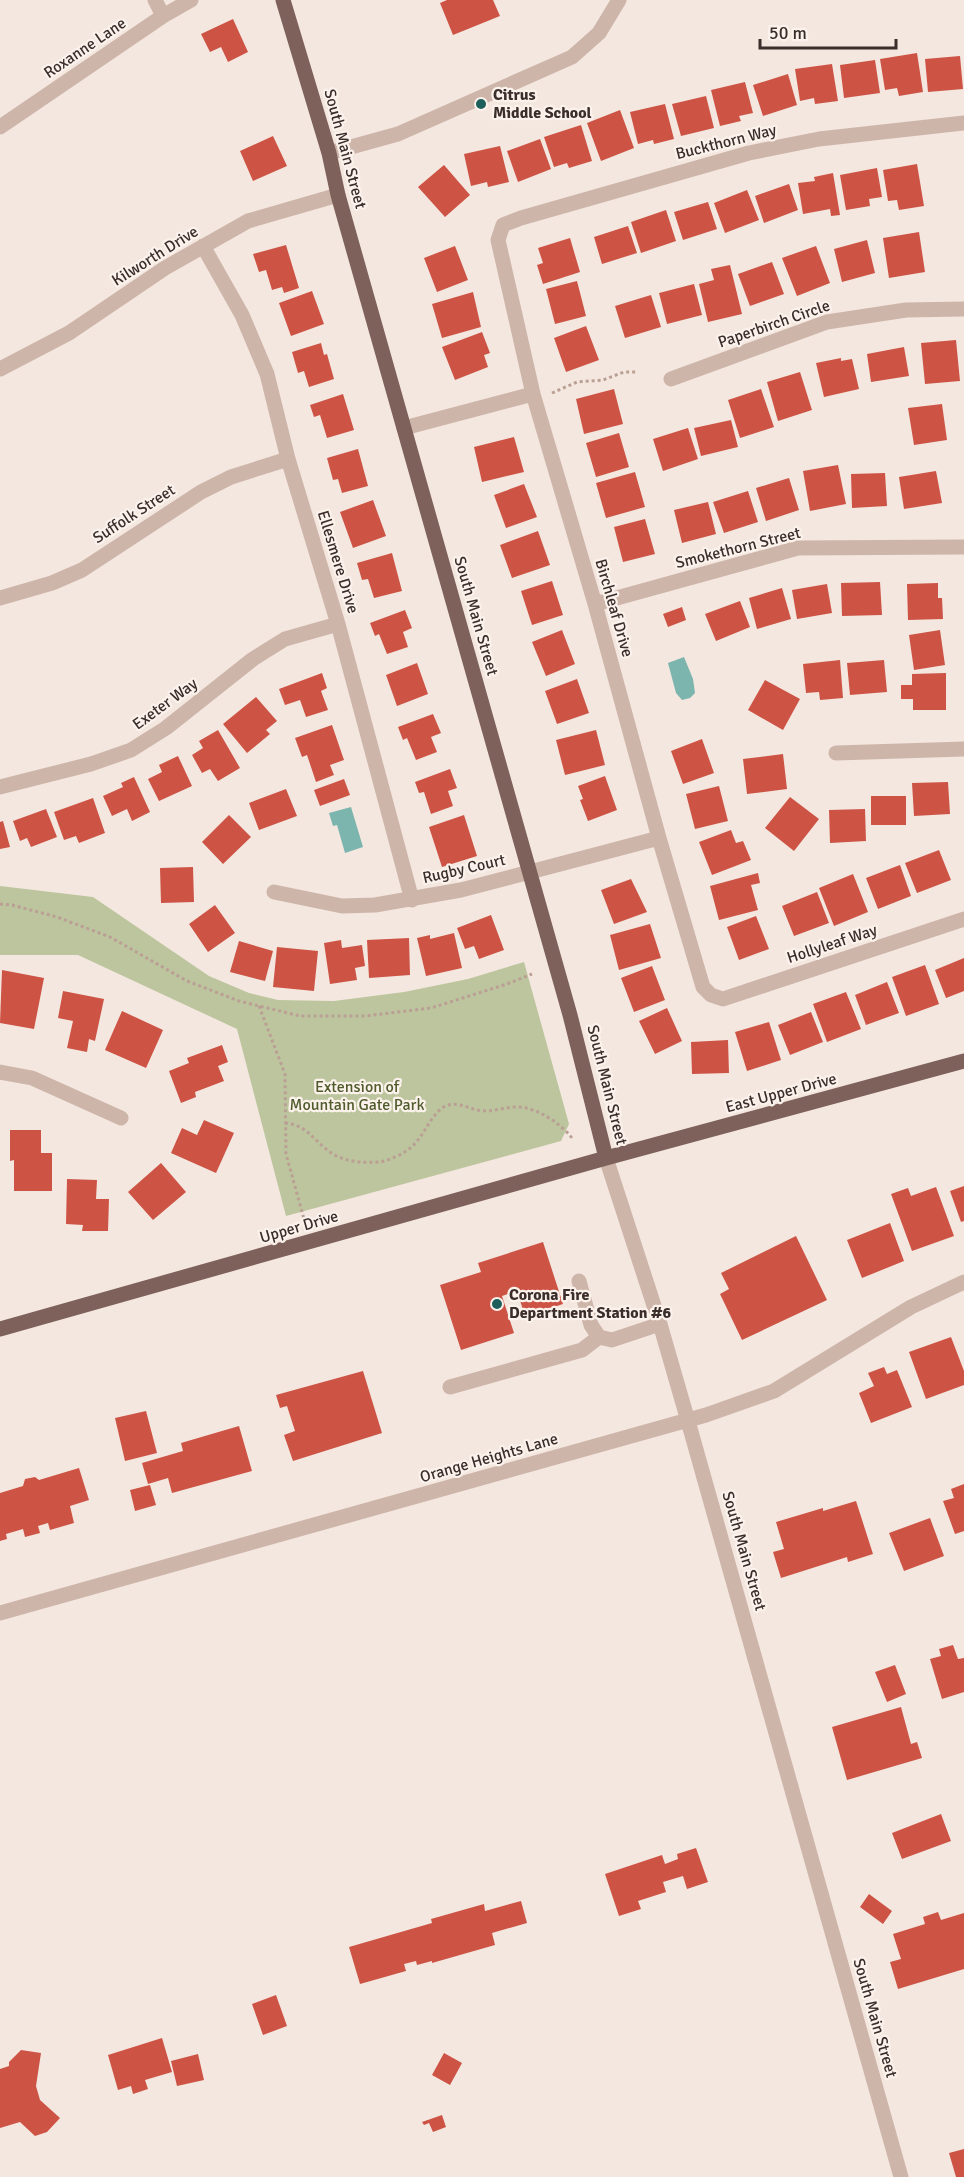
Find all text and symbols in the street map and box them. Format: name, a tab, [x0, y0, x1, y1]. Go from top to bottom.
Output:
scale bar	[760, 12, 896, 50]
street label: Roxanne Lane	[40, 13, 130, 83]
text: 50 m	[769, 22, 807, 44]
place label: Citrus Middle School	[493, 85, 592, 123]
street label: South Main Street	[319, 87, 371, 211]
marker: Citrus Middle School	[474, 97, 488, 111]
street label: Buckthorn Way	[674, 120, 779, 164]
street label: Kilworth Drive	[108, 222, 202, 290]
street label: Paperbirch Circle	[715, 295, 833, 353]
street label: Suffolk Street	[89, 480, 179, 548]
street label: Ellesmere Drive	[313, 508, 363, 616]
street label: Smokethorn Street	[673, 523, 803, 573]
street label: South Main Street	[449, 554, 503, 678]
street label: Birchleaf Drive	[590, 557, 638, 659]
street label: Exeter Way	[129, 673, 202, 734]
street label: Rugby Court	[421, 850, 508, 888]
street label: Hollyleaf Way	[784, 920, 880, 968]
street label: South Main Street	[582, 1023, 632, 1148]
street label: East Upper Drive	[723, 1069, 839, 1117]
park label: Extension of Mountain Gate Park	[289, 1077, 425, 1115]
street label: Upper Drive	[257, 1206, 341, 1248]
place label: Corona Fire Department Station #6	[509, 1285, 671, 1323]
marker: Corona Fire Department Station #6	[490, 1297, 504, 1311]
street label: Orange Heights Lane	[418, 1429, 560, 1487]
street label: South Main Street	[717, 1489, 771, 1613]
street label: South Main Street	[848, 1956, 902, 2080]

